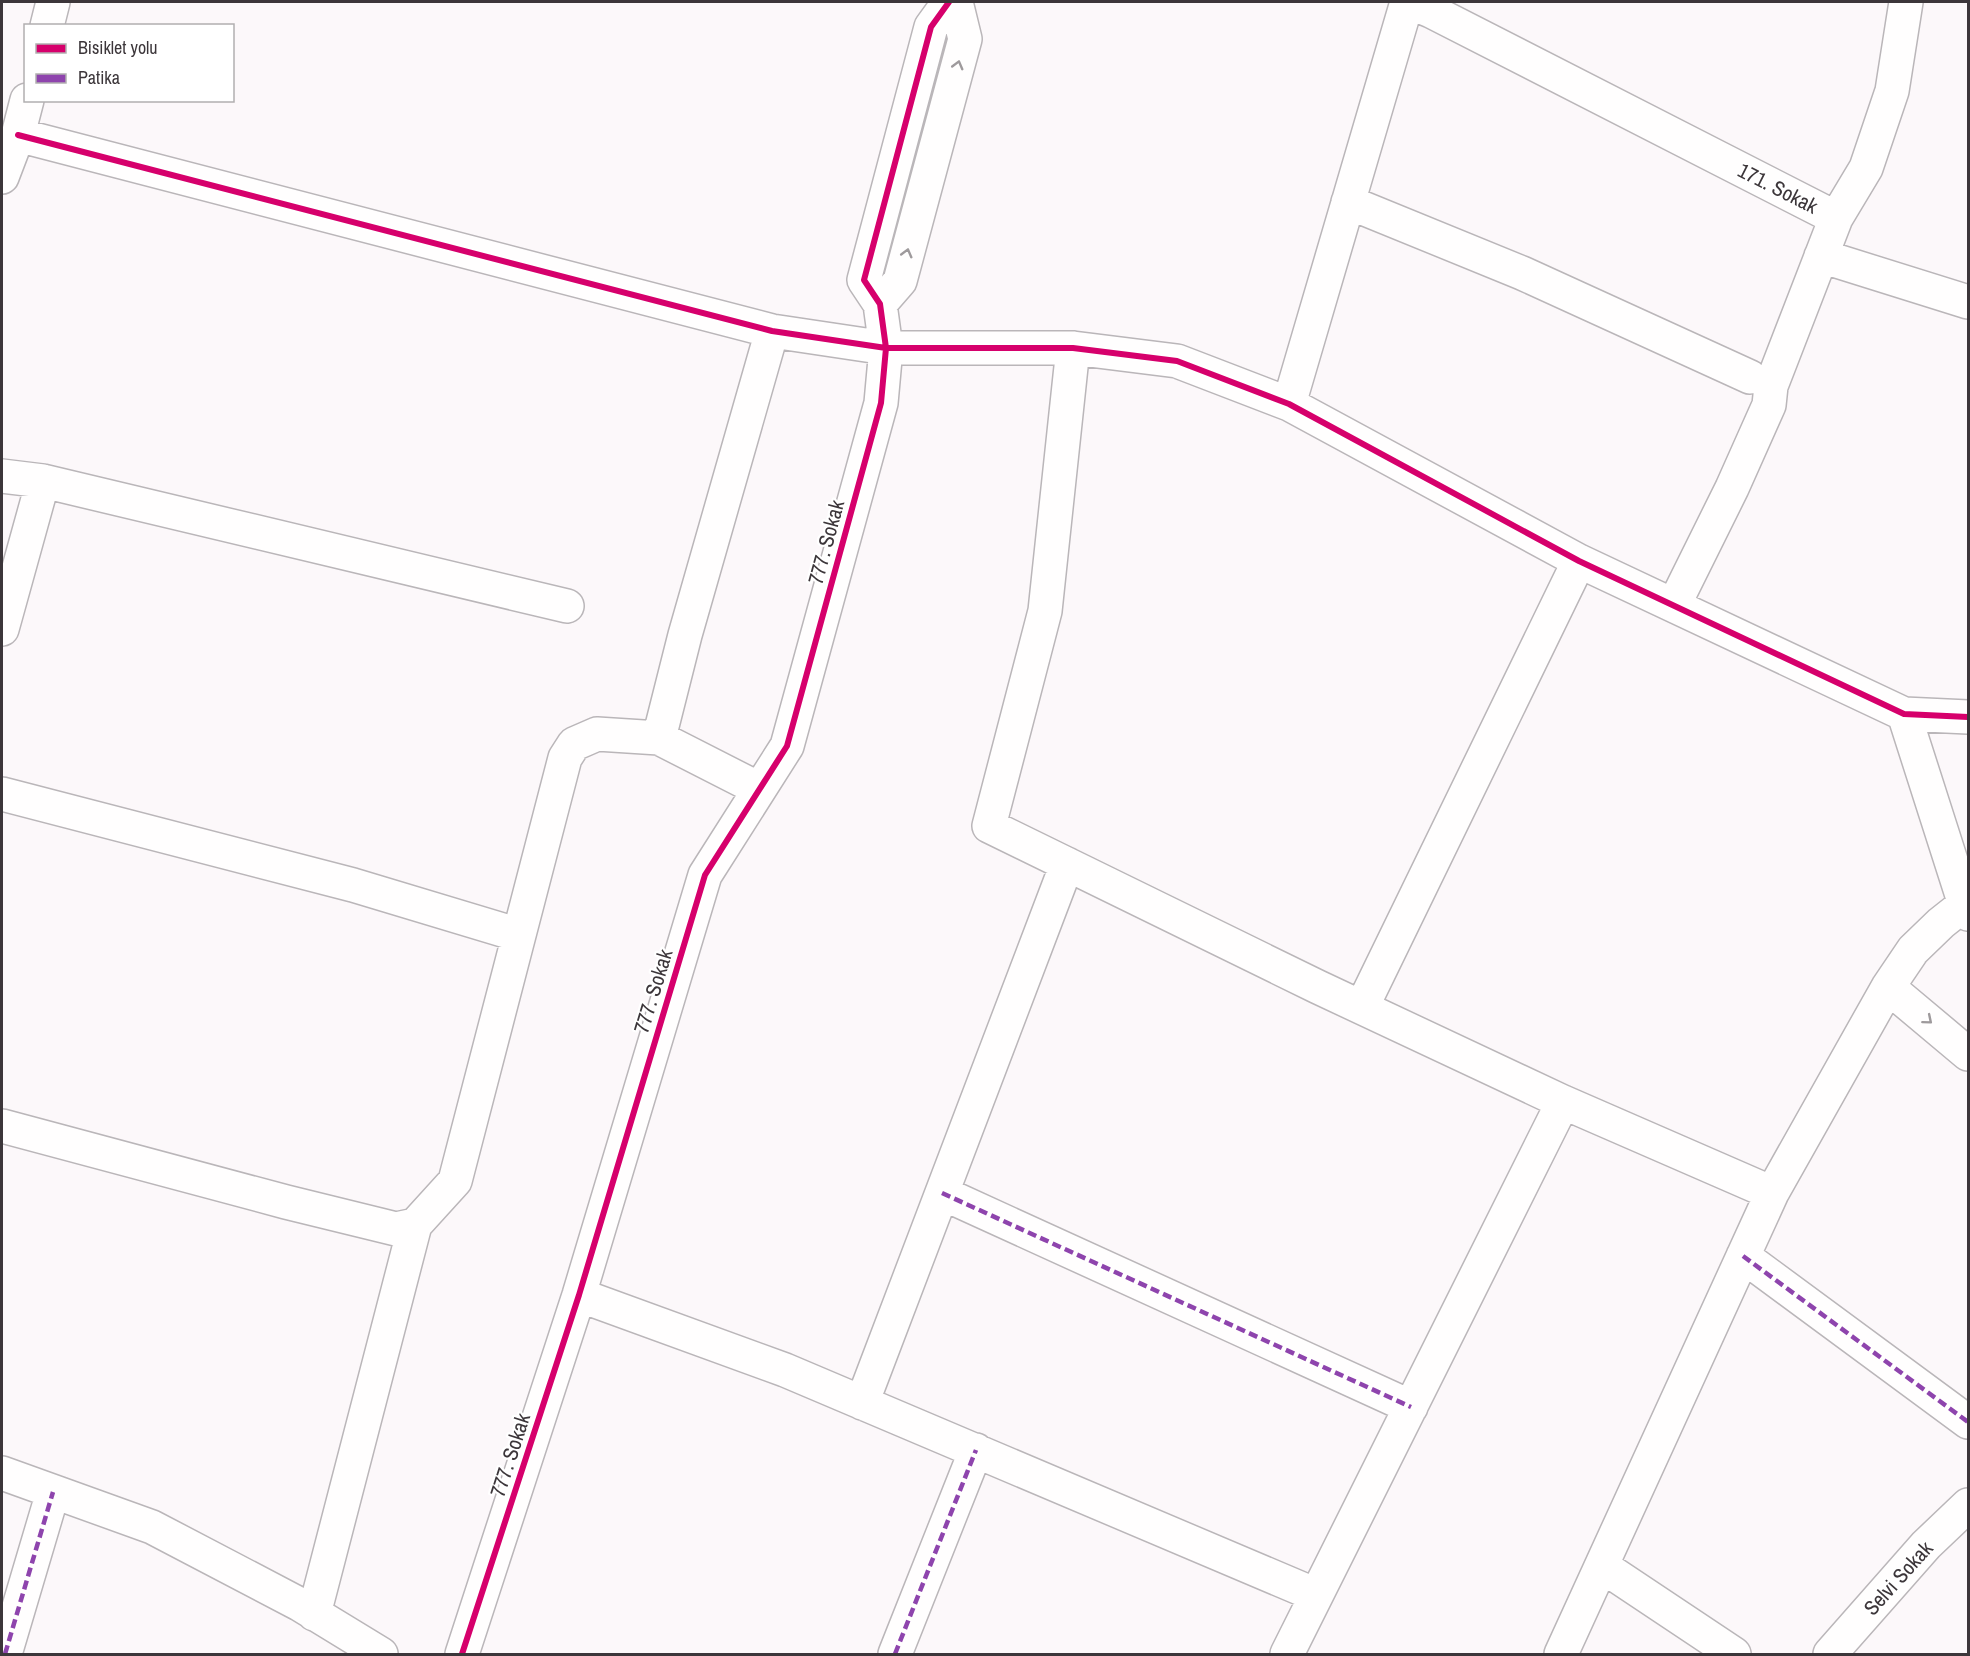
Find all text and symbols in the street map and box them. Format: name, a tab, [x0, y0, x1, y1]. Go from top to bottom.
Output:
legend	[24, 24, 234, 102]
text: Bisiklet yolu	[78, 35, 158, 60]
one-way arrow	[951, 60, 963, 71]
text: Patika	[78, 65, 120, 90]
street label: 171. Sokak	[1733, 156, 1823, 221]
one-way arrow	[900, 249, 912, 259]
street label: 777. Sokak	[801, 496, 851, 587]
street label: 777. Sokak	[627, 945, 680, 1036]
one-way arrow	[1921, 1013, 1932, 1024]
street label: 777. Sokak	[483, 1409, 537, 1500]
street label: Selvi Sokak	[1857, 1534, 1939, 1621]

